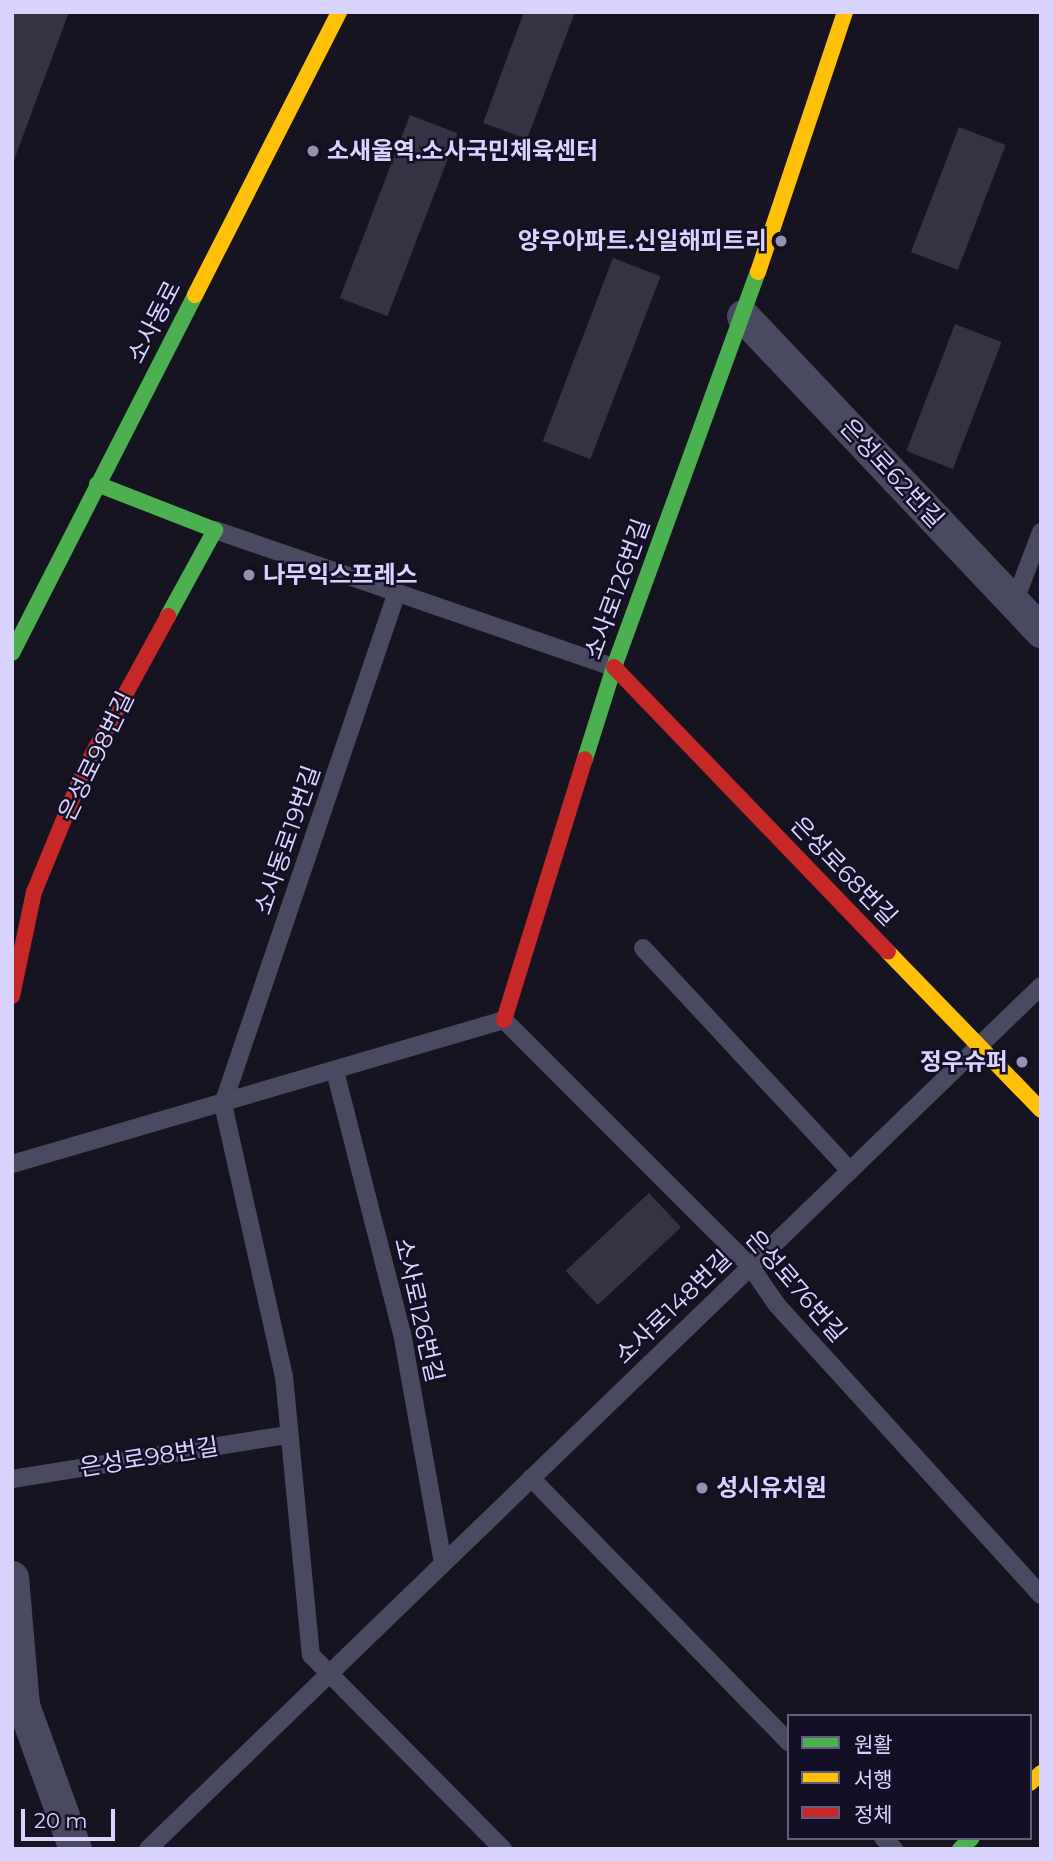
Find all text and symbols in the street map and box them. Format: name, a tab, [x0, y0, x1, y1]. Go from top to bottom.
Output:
place label: 소새울역.소사국민체육센터	[327, 137, 598, 165]
marker: 소새울역.소사국민체육센터	[305, 143, 321, 159]
place label: 양우아파트.신일해피트리	[518, 227, 767, 255]
marker: 양우아파트.신일해피트리	[773, 233, 789, 249]
street label: 소사동로	[121, 276, 187, 368]
street label: 은성로62번길	[834, 412, 950, 534]
street label: 소사로126번길	[578, 515, 656, 663]
place label: 나무익스프레스	[263, 561, 418, 589]
marker: 나무익스프레스	[241, 567, 257, 583]
street label: 은성로98번길	[52, 687, 140, 825]
street label: 소사동로19번길	[248, 762, 326, 918]
street label: 은성로68번길	[785, 811, 903, 931]
place label: 정우슈퍼	[920, 1048, 1008, 1076]
marker: 정우슈퍼	[1014, 1054, 1030, 1070]
street label: 은성로76번길	[740, 1224, 852, 1348]
street label: 소사로126번길	[388, 1235, 450, 1385]
street label: 소사로148번길	[609, 1244, 737, 1370]
street label: 은성로98번길	[77, 1432, 221, 1482]
place label: 성시유치원	[716, 1474, 826, 1502]
marker: 성시유치원	[694, 1480, 710, 1496]
legend	[787, 1714, 1032, 1840]
text: 원활	[854, 1732, 893, 1757]
text: 서행	[854, 1767, 893, 1792]
scale bar	[24, 1794, 119, 1838]
text: 정체	[854, 1802, 893, 1827]
text: 20 m	[34, 1808, 88, 1833]

